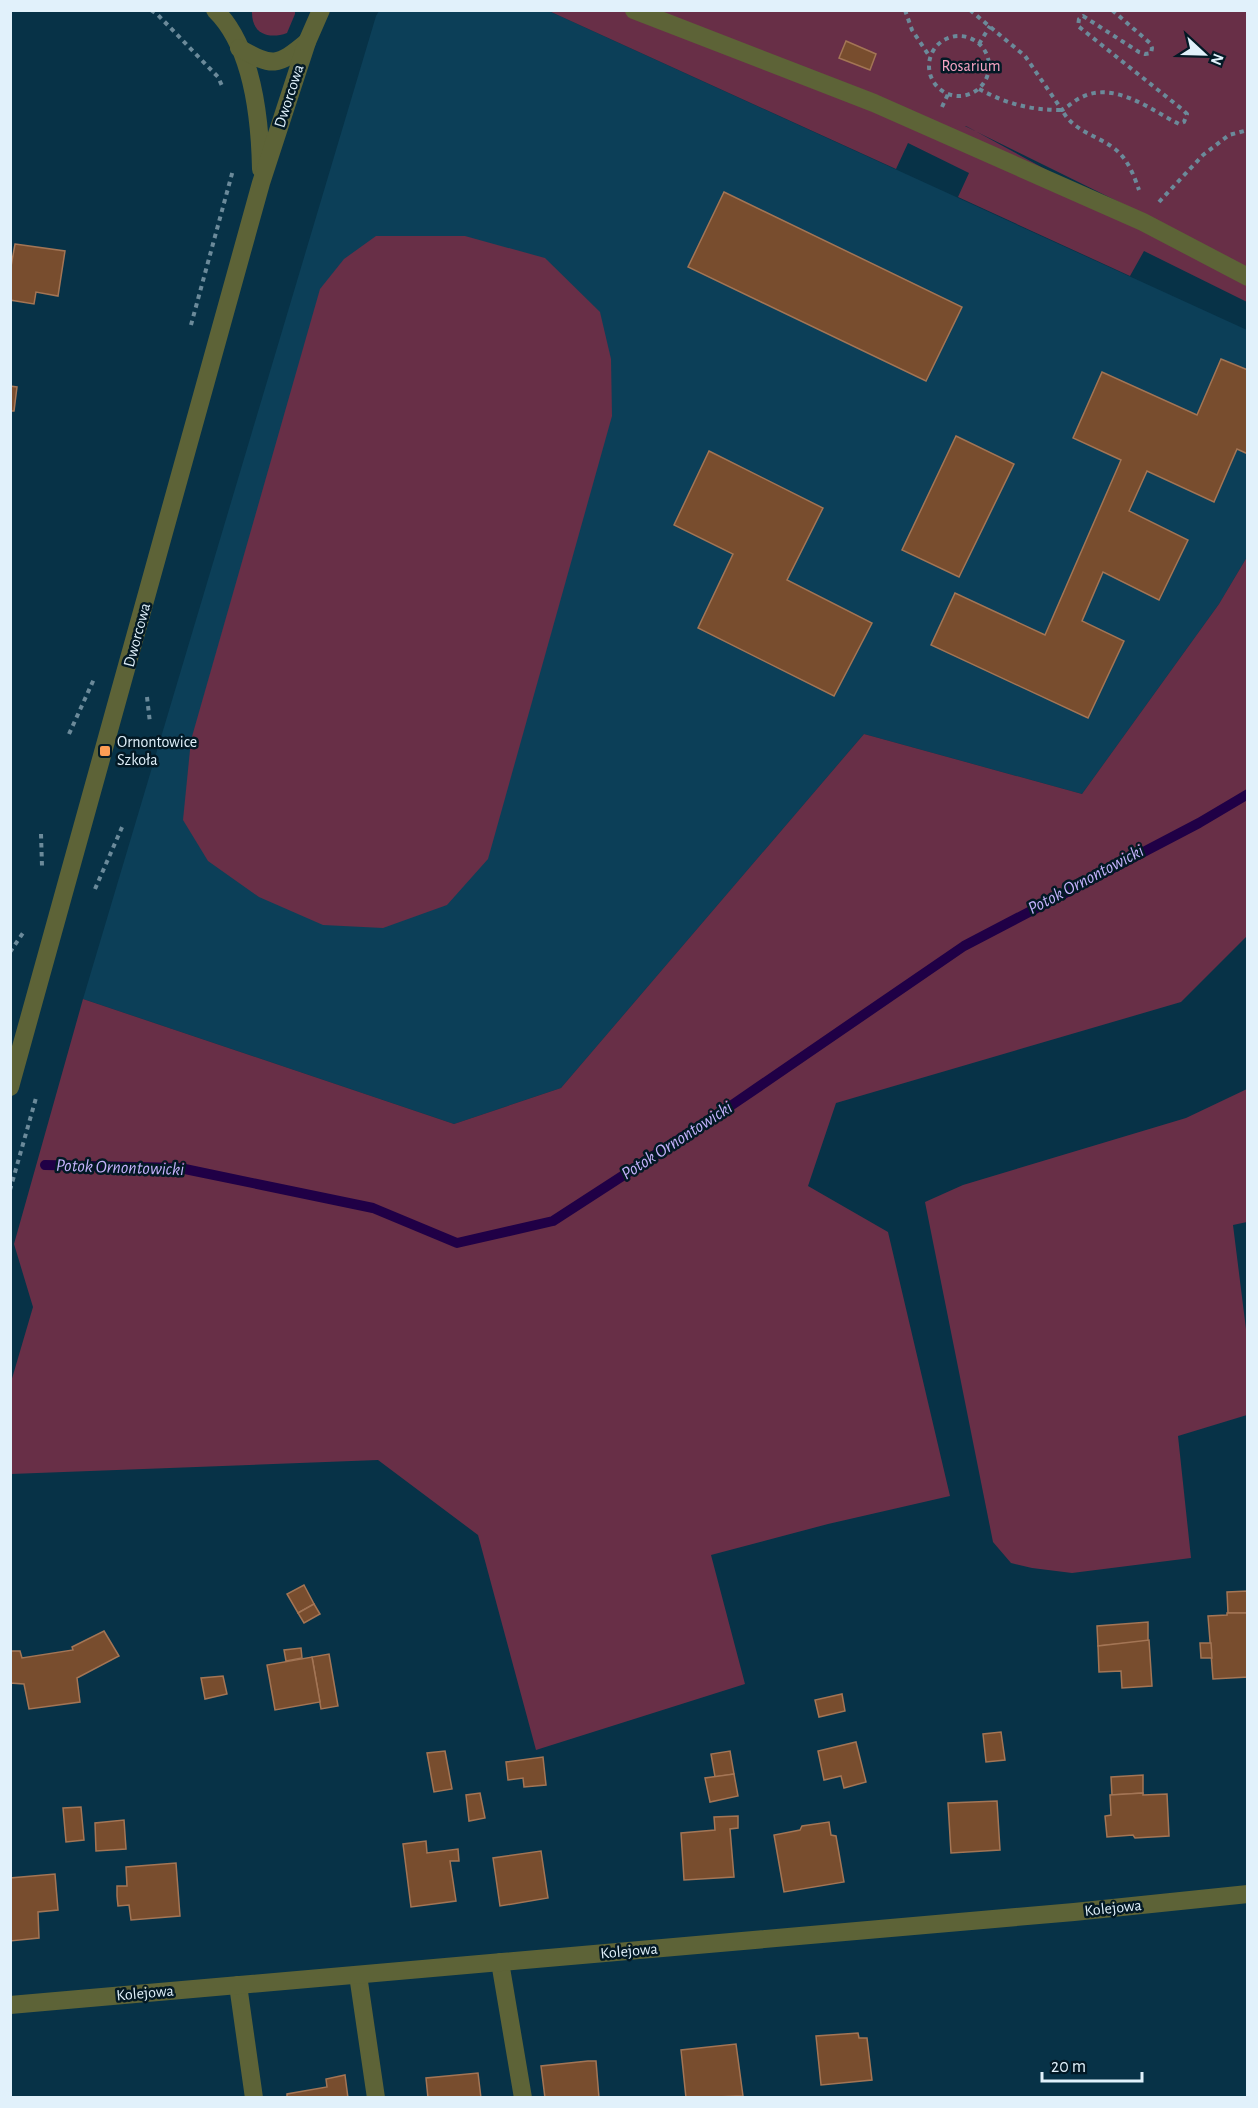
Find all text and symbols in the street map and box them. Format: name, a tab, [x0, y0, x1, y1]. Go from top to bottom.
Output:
north arrow	[1174, 24, 1234, 84]
text: N	[1207, 51, 1226, 67]
park label: Rosarium	[941, 58, 1001, 74]
street label: Dworcowa	[271, 62, 307, 130]
street label: Dworcowa	[121, 601, 153, 669]
place label: Ornontowice Szkoła	[117, 734, 197, 768]
marker: Ornontowice Szkoła	[98, 744, 112, 758]
water label: Potok Ornontowicki	[1025, 842, 1147, 918]
water label: Potok Ornontowicki	[618, 1099, 736, 1183]
water label: Potok Ornontowicki	[56, 1157, 184, 1179]
street label: Kolejowa	[1084, 1897, 1142, 1920]
street label: Kolejowa	[600, 1941, 658, 1962]
street label: Kolejowa	[116, 1983, 174, 2004]
scale bar	[1042, 2045, 1142, 2083]
text: 20 m	[1051, 2058, 1086, 2076]

